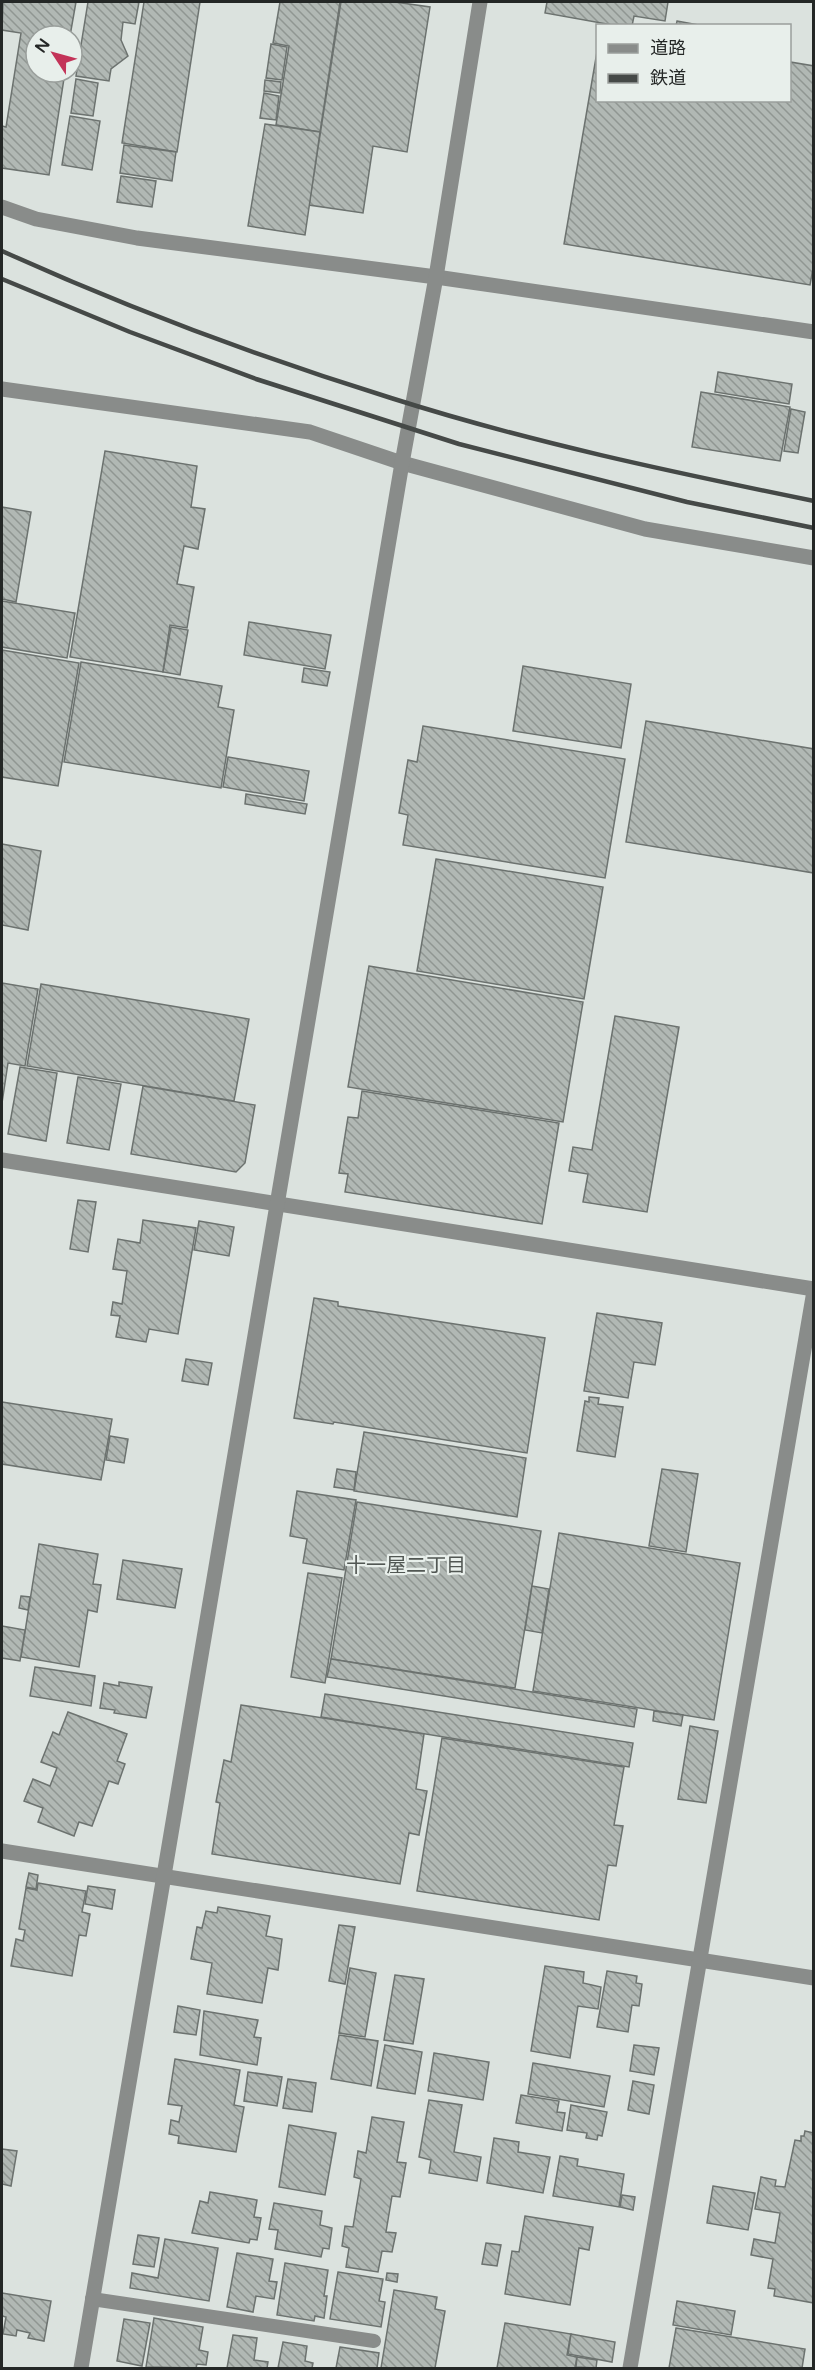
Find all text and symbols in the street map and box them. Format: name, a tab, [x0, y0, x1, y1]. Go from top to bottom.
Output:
north arrow	[24, 24, 84, 84]
legend	[596, 24, 791, 102]
text: N	[31, 35, 55, 57]
text: 道路	[650, 37, 686, 59]
text: 鉄道	[650, 67, 686, 89]
district label: 十一屋二丁目	[346, 1554, 466, 1578]

